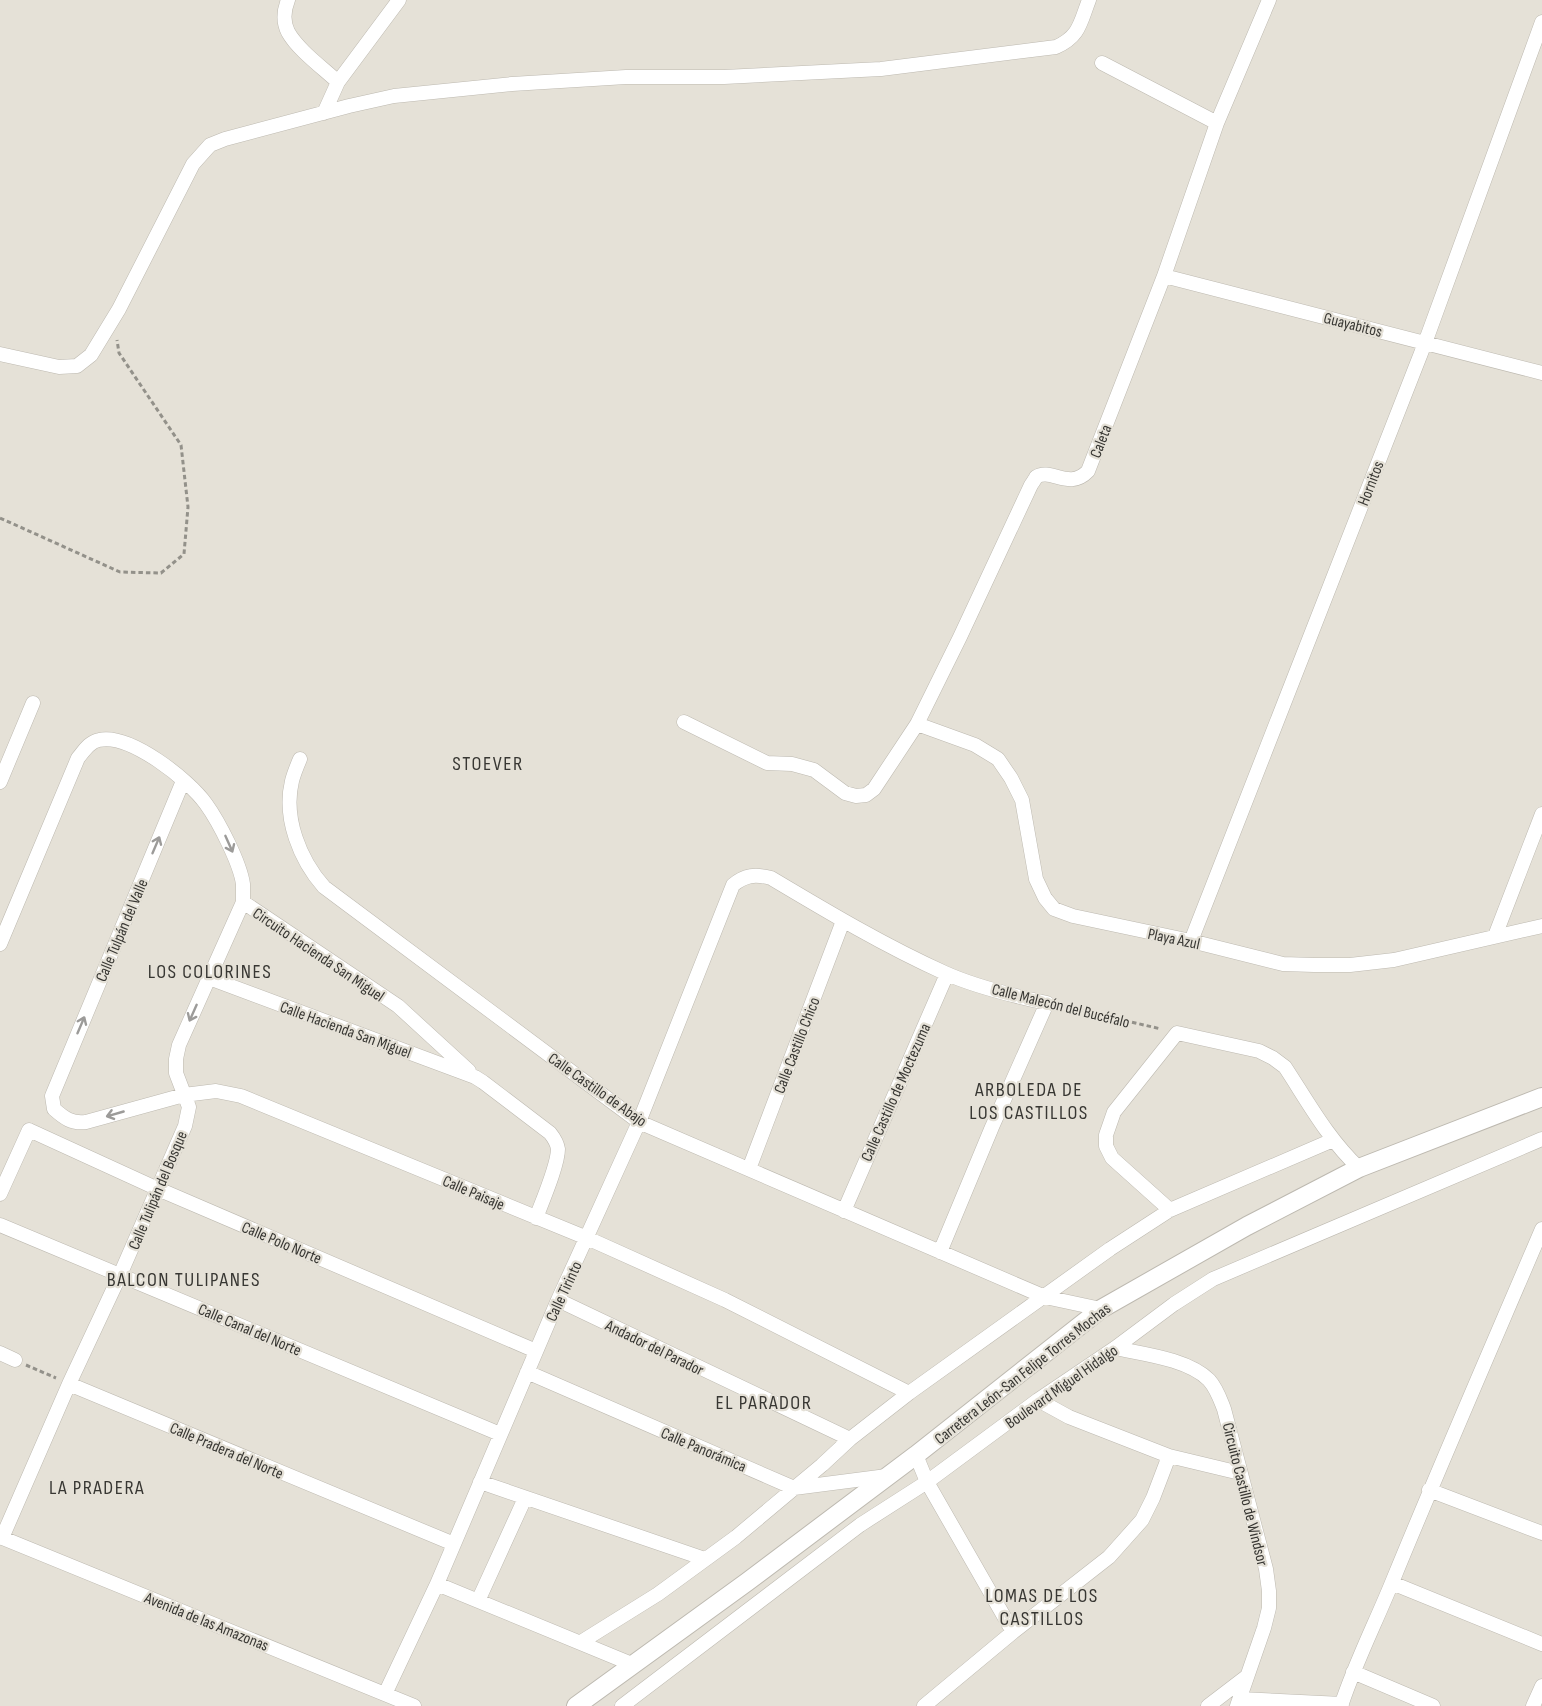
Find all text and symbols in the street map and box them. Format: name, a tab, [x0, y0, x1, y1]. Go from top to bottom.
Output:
street label: Guayabitos	[1321, 309, 1384, 342]
street label: Caleta	[1086, 422, 1116, 461]
street label: Hornitos	[1354, 458, 1389, 509]
district label: STOEVER	[452, 752, 524, 776]
one-way arrow	[223, 835, 235, 853]
one-way arrow	[151, 836, 162, 855]
street label: Calle Tulpán del Valle	[92, 876, 153, 985]
street label: Circuito Hacienda San Miguel	[249, 904, 388, 1006]
street label: Playa Azul	[1146, 925, 1202, 954]
district label: LOS COLORINES	[148, 960, 272, 984]
street label: Calle Malecón del Bucéfalo	[990, 980, 1132, 1033]
street label: Calle Castillo Chico	[770, 995, 824, 1096]
street label: Calle Hacienda San Miguel	[277, 998, 414, 1063]
one-way arrow	[187, 1004, 198, 1022]
one-way arrow	[76, 1016, 87, 1035]
street label: Calle Castillo de Moctezuma	[857, 1021, 935, 1165]
street label: Calle Castillo de Abajo	[544, 1049, 650, 1131]
district label: ARBOLEDA DE LOS CASTILLOS	[969, 1078, 1089, 1125]
one-way arrow	[106, 1109, 125, 1120]
street label: Calle Tulipán del Bosque	[125, 1128, 192, 1253]
street label: Calle Paisaje	[440, 1172, 507, 1215]
street label: Calle Polo Norte	[239, 1218, 324, 1269]
street label: Calle Tirinto	[542, 1259, 586, 1325]
district label: BALCON TULIPANES	[107, 1268, 261, 1292]
street label: Carretera León-San Felipe Torres Mochas	[931, 1299, 1115, 1449]
street label: Calle Canal del Norte	[195, 1300, 304, 1361]
street label: Andador del Parador	[601, 1316, 707, 1381]
street label: Boulevard Miguel Hidalgo	[1002, 1341, 1122, 1433]
district label: EL PARADOR	[716, 1391, 812, 1415]
street label: Calle Pradera del Norte	[167, 1419, 286, 1484]
street label: Circuito Castillo de Windsor	[1218, 1421, 1272, 1568]
street label: Calle Panorámica	[658, 1424, 749, 1477]
district label: LA PRADERA	[49, 1476, 145, 1500]
district label: LOMAS DE LOS CASTILLOS	[985, 1584, 1099, 1631]
street label: Avenida de las Amazonas	[141, 1588, 271, 1656]

